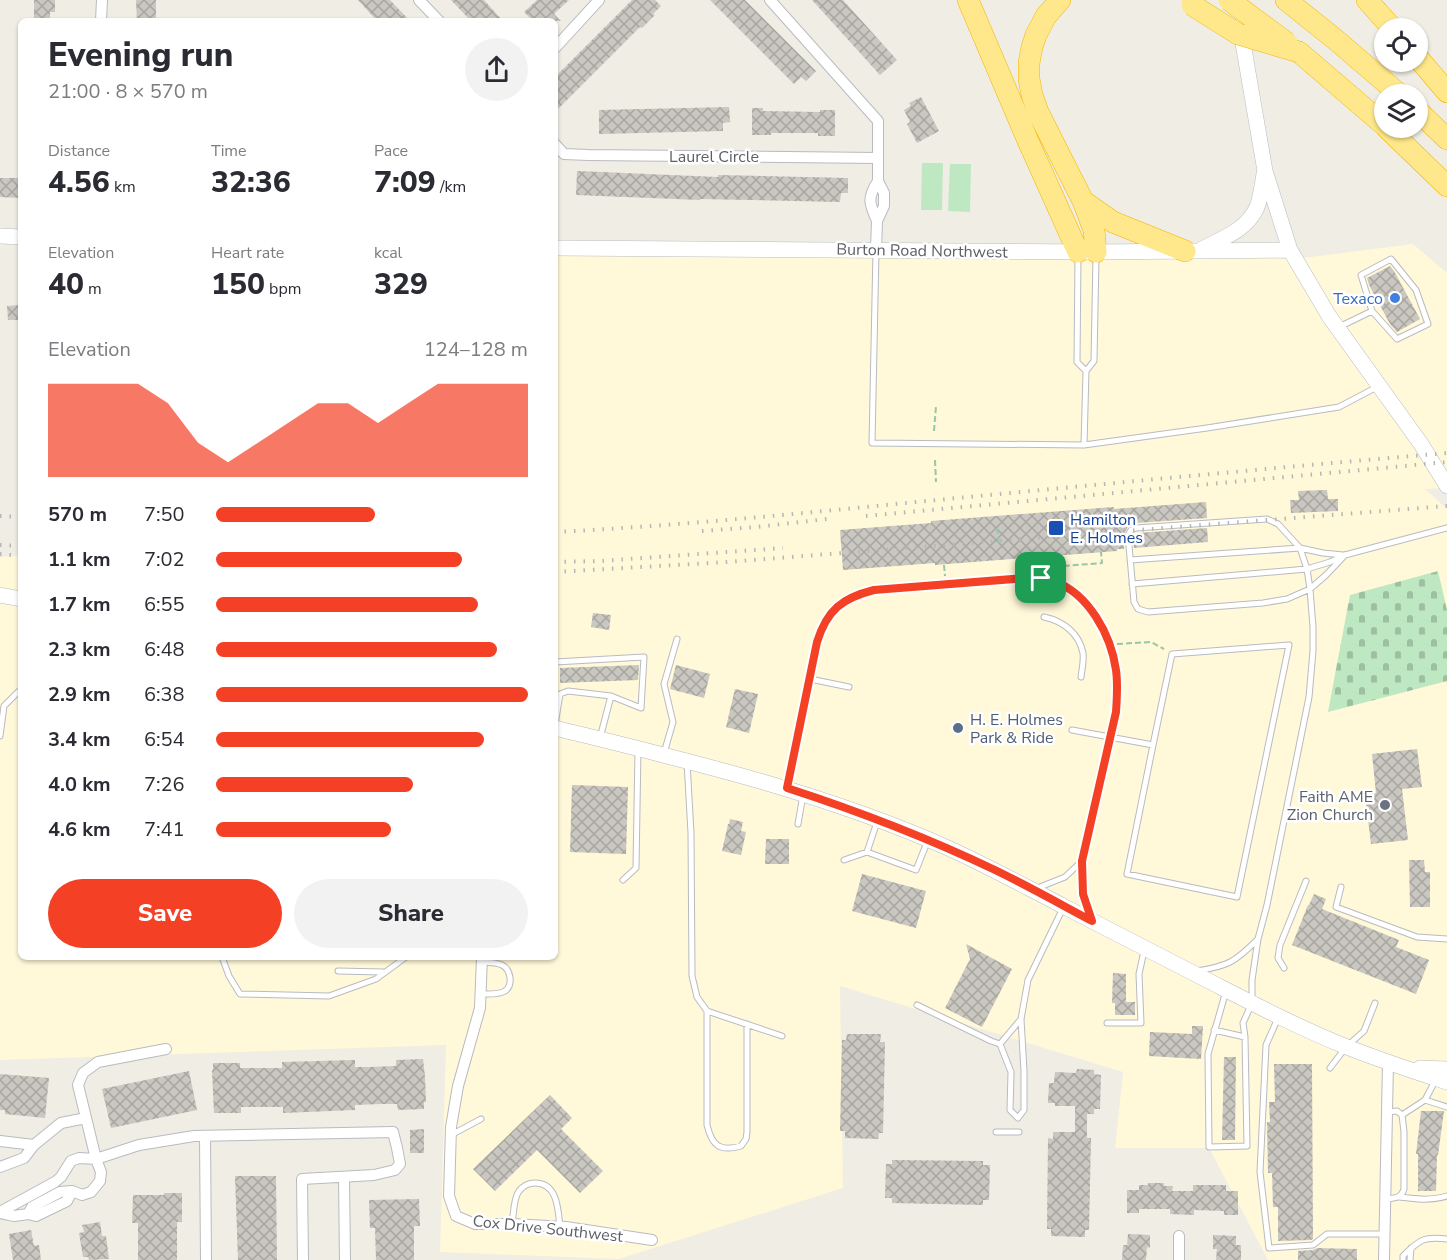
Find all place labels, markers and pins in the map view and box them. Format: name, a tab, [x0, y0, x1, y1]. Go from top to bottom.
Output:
place label: Texaco	[1333, 288, 1383, 310]
marker: Texaco	[1388, 291, 1402, 305]
place label: Hamilton E. Holmes	[1070, 509, 1143, 549]
marker: Hamilton E. Holmes	[1047, 519, 1065, 537]
pin	[1015, 552, 1066, 603]
place label: H. E. Holmes Park & Ride	[970, 709, 1063, 749]
marker: H. E. Holmes Park & Ride	[951, 721, 965, 735]
place label: Faith AME Zion Church	[1287, 786, 1373, 826]
marker: Faith AME Zion Church	[1378, 798, 1392, 812]

